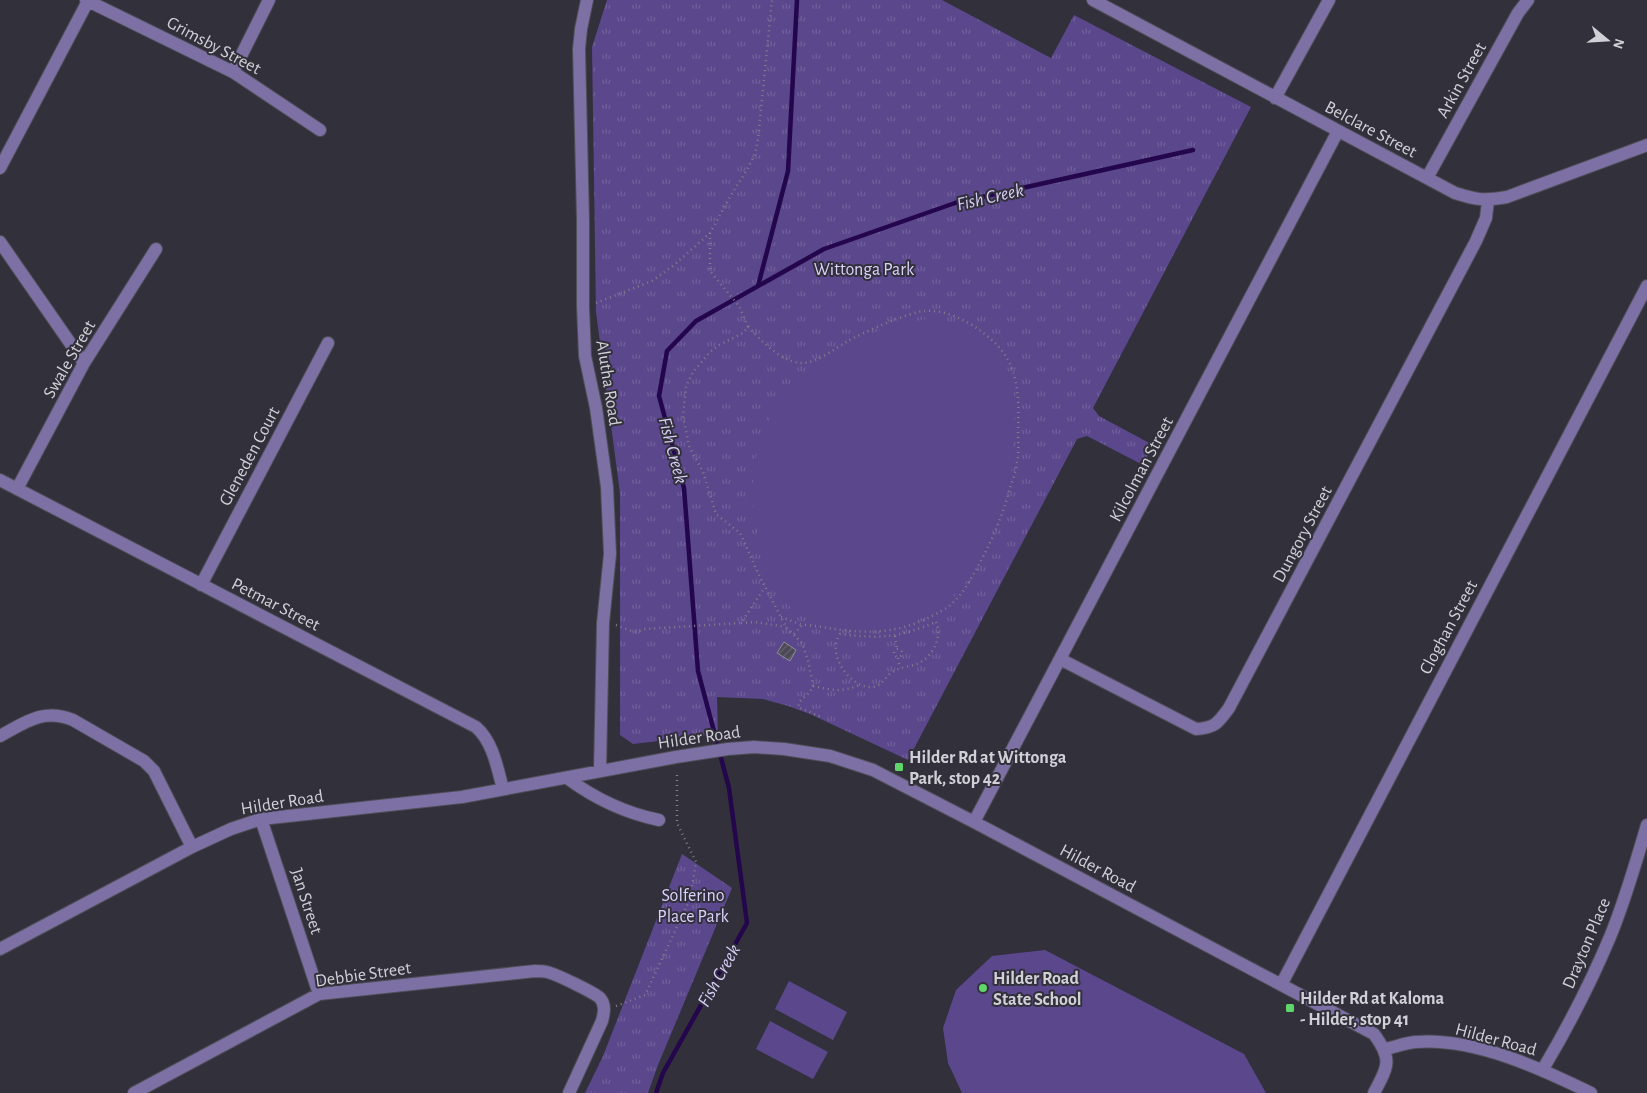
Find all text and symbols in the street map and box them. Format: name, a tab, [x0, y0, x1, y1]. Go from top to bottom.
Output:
street label: Grimsby Street	[164, 14, 264, 78]
north arrow	[1582, 15, 1632, 65]
text: N	[1610, 37, 1627, 51]
street label: Arkin Street	[1434, 39, 1490, 121]
street label: Belclare Street	[1322, 98, 1420, 162]
water label: Fish Creek	[955, 180, 1026, 214]
park label: Wittonga Park	[814, 261, 915, 279]
street label: Swale Street	[40, 317, 99, 401]
street label: Alutha Road	[592, 339, 624, 427]
street label: Gleneden Court	[216, 404, 284, 509]
street label: Kilcolman Street	[1107, 414, 1177, 525]
water label: Fish Creek	[655, 415, 691, 486]
street label: Dungory Street	[1270, 483, 1336, 586]
street label: Petmar Street	[229, 575, 323, 635]
street label: Cloghan Street	[1417, 577, 1481, 677]
street label: Hilder Road	[657, 723, 742, 753]
place label: Hilder Rd at Wittonga Park, stop 42	[909, 749, 1067, 788]
marker: Hilder Rd at Wittonga Park, stop 42	[893, 761, 905, 773]
street label: Hilder Road	[240, 788, 325, 818]
street label: Hilder Road	[1057, 841, 1139, 896]
street label: Jan Street	[287, 866, 325, 937]
park label: Solferino Place Park	[657, 887, 729, 926]
street label: Drayton Place	[1560, 895, 1614, 991]
water label: Fish Creek	[694, 941, 744, 1010]
street label: Debbie Street	[314, 959, 412, 991]
place label: Hilder Road State School	[993, 970, 1082, 1009]
marker: Hilder Road State School	[977, 982, 989, 994]
place label: Hilder Rd at Kaloma - Hilder, stop 41	[1300, 990, 1445, 1029]
marker: Hilder Rd at Kaloma - Hilder, stop 41	[1284, 1002, 1296, 1014]
street label: Hilder Road	[1453, 1020, 1538, 1059]

